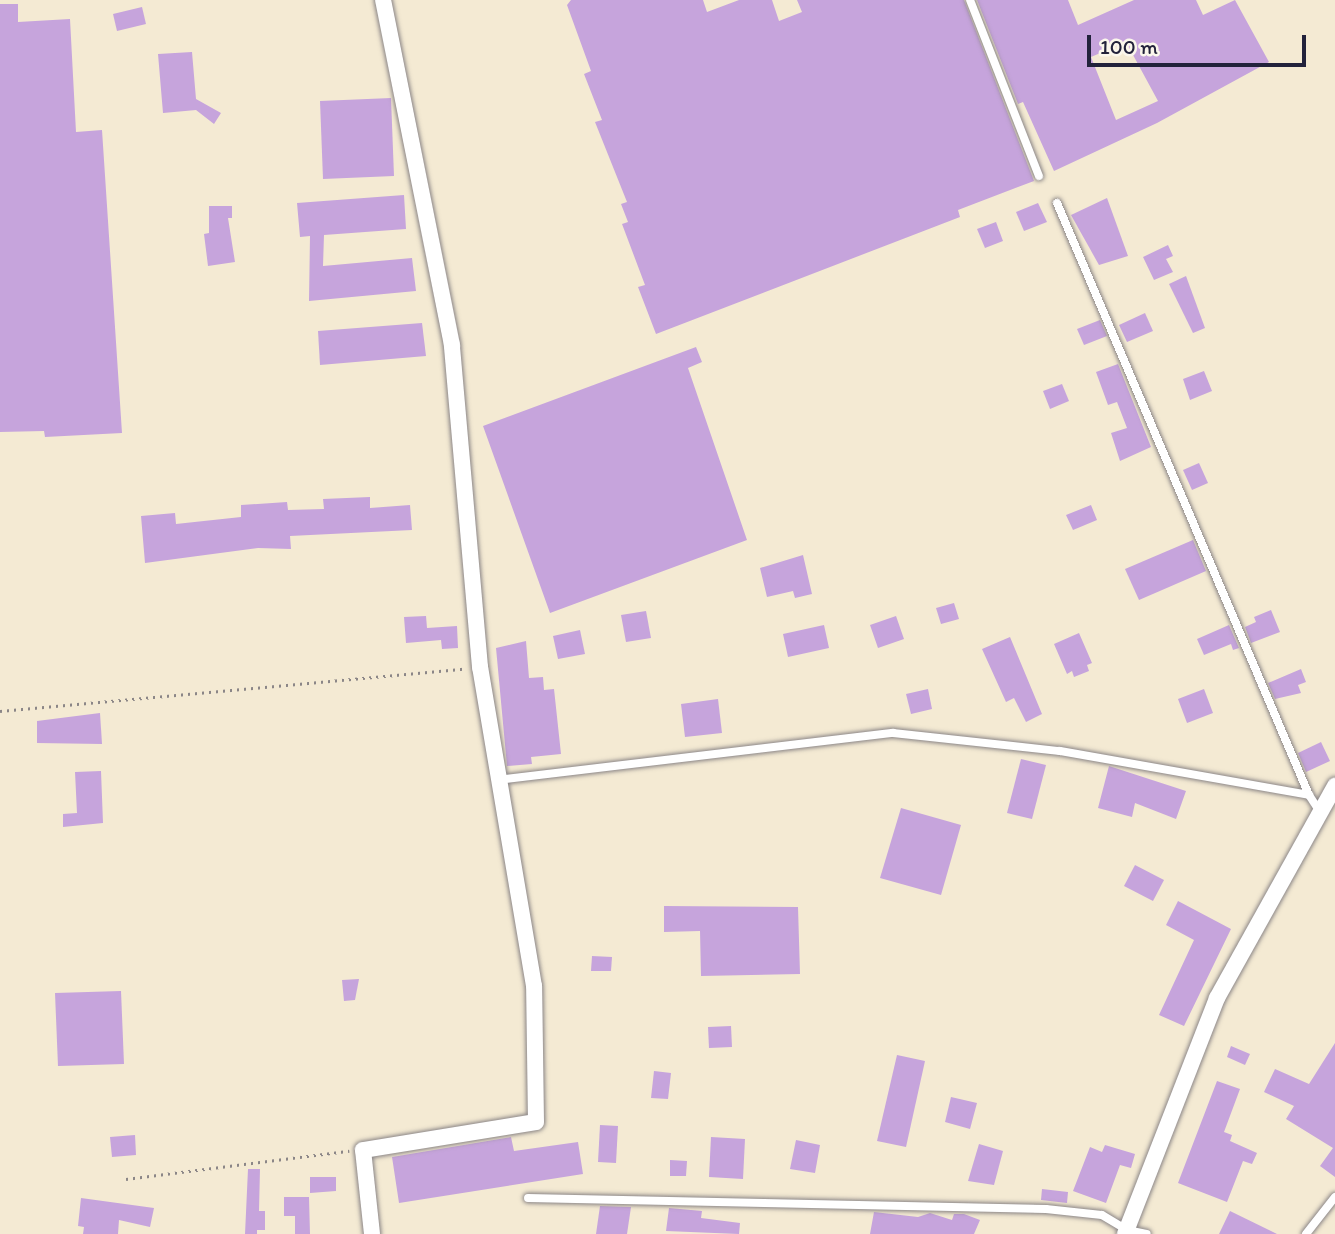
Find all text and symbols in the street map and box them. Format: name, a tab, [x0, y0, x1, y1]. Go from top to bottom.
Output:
scale bar	[1090, 21, 1309, 65]
text: 100 m	[1100, 34, 1158, 59]

